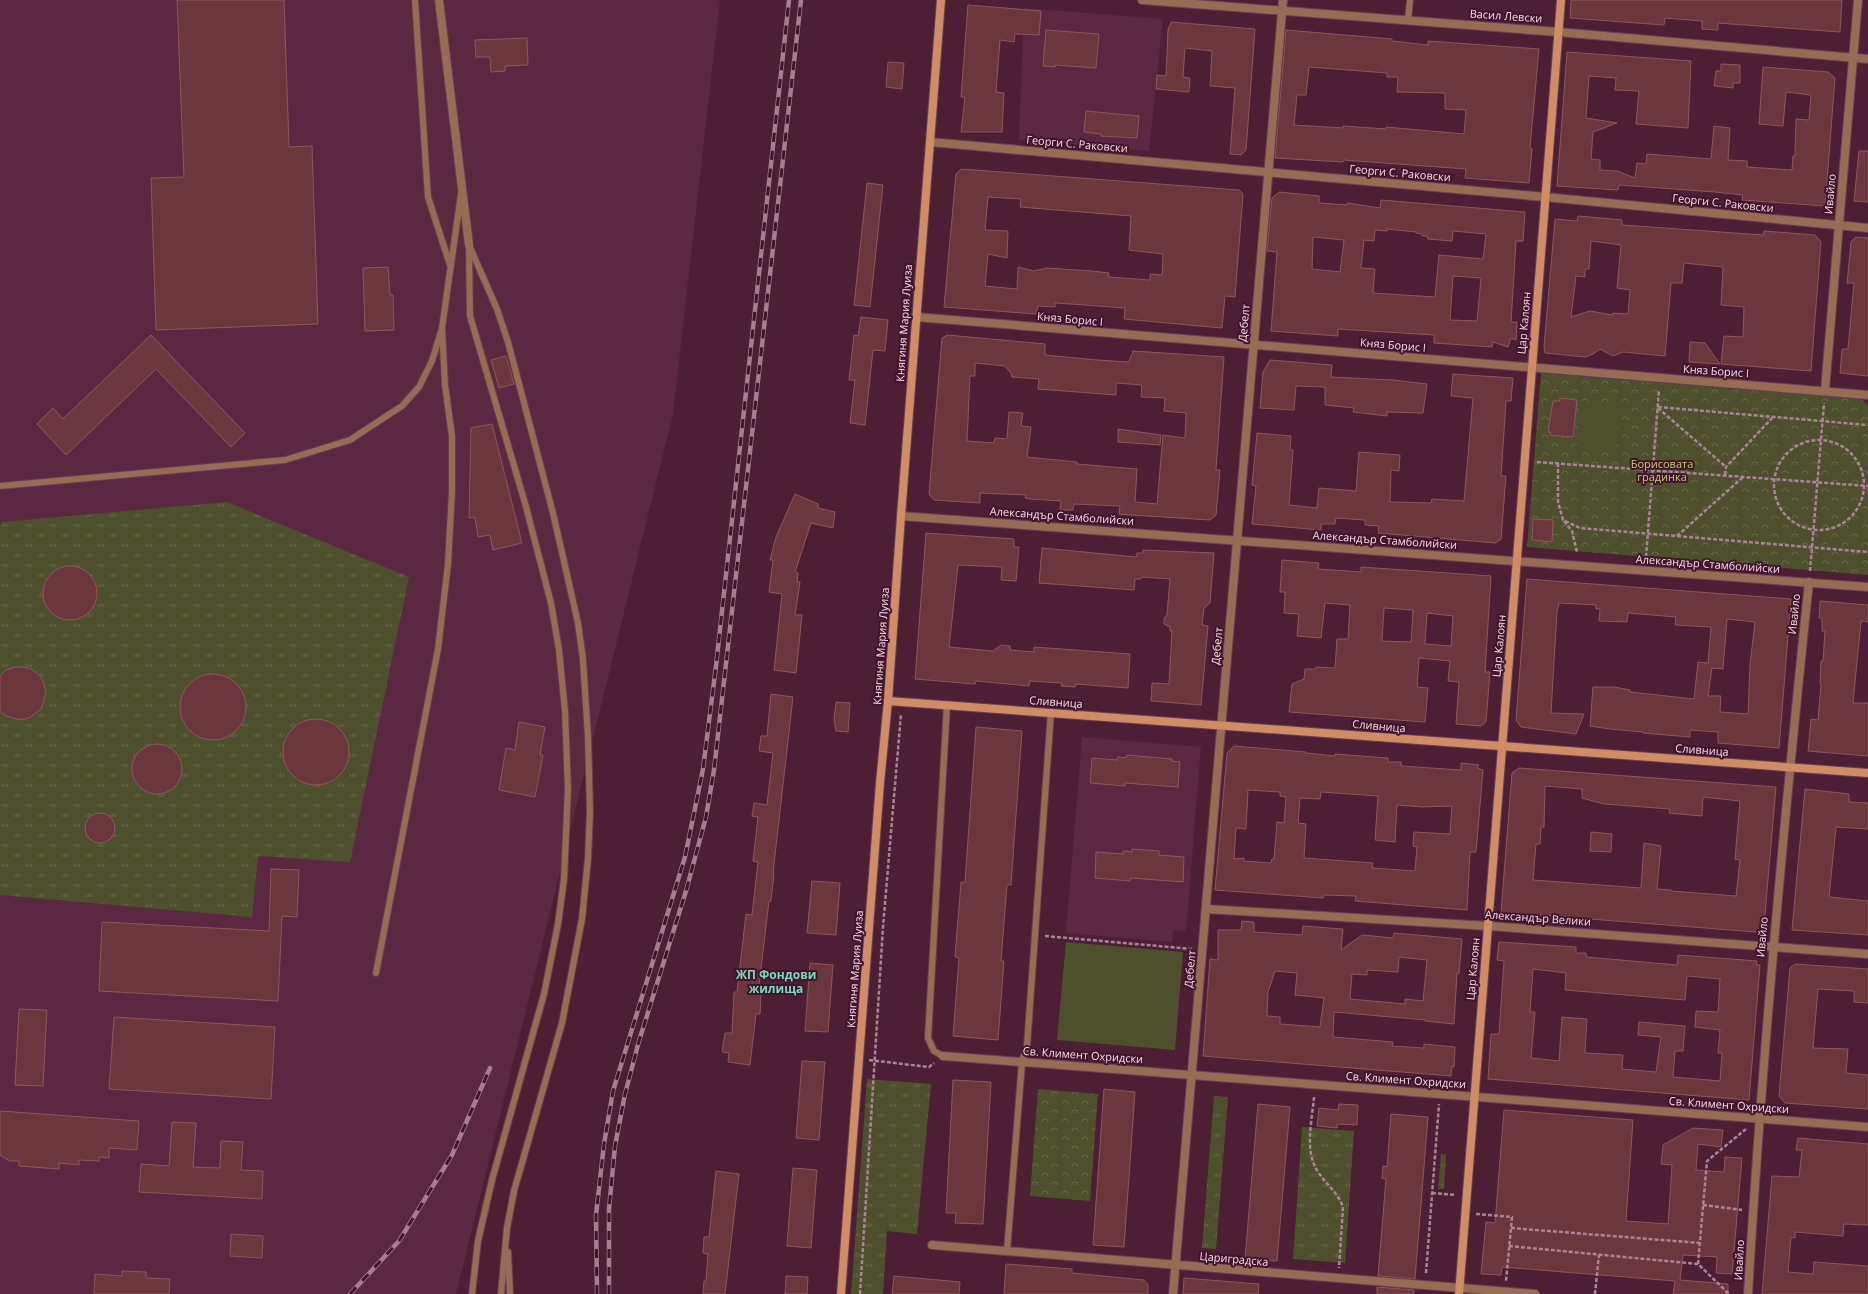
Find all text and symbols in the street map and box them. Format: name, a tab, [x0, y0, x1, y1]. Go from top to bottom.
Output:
street label: Васил Левски	[1469, 5, 1543, 26]
street label: Георги С. Раковски	[1026, 132, 1128, 155]
street label: Георги С. Раковски	[1349, 161, 1451, 184]
street label: Ивайло	[1820, 173, 1839, 215]
street label: Георги С. Раковски	[1672, 190, 1774, 215]
street label: Княгиня Мария Луиза	[892, 264, 915, 382]
street label: Цар Калоян	[1513, 291, 1534, 355]
street label: Дебелт	[1234, 303, 1253, 342]
street label: Княз Борис I	[1036, 308, 1104, 329]
street label: Княз Борис I	[1359, 334, 1427, 355]
street label: Княз Борис I	[1682, 361, 1750, 380]
park label: Борисовата градинка	[1631, 456, 1693, 484]
street label: Александър Стамболийски	[989, 503, 1135, 528]
street label: Александър Стамболийски	[1312, 527, 1458, 552]
street label: Александър Стамболийски	[1635, 551, 1781, 576]
street label: Княгиня Мария Луиза	[869, 587, 892, 705]
street label: Ивайло	[1784, 593, 1803, 635]
street label: Цар Калоян	[1488, 614, 1509, 678]
street label: Дебелт	[1207, 626, 1226, 665]
street label: Сливница	[1029, 692, 1083, 711]
street label: Сливница	[1352, 716, 1406, 735]
street label: Сливница	[1675, 740, 1729, 759]
street label: Александър Велики	[1485, 906, 1592, 929]
street label: Княгиня Мария Луиза	[843, 910, 866, 1028]
street label: Ивайло	[1752, 916, 1771, 958]
street label: Цар Калоян	[1462, 937, 1483, 1001]
street label: Дебелт	[1180, 949, 1199, 988]
district label: ЖП Фондови жилища	[736, 966, 816, 997]
street label: Св. Климент Охридски	[1022, 1043, 1144, 1066]
street label: Св. Климент Охридски	[1345, 1068, 1467, 1091]
street label: Св. Климент Охридски	[1668, 1093, 1790, 1116]
street label: Ивайло	[1730, 1239, 1747, 1281]
street label: Цариградска	[1199, 1248, 1269, 1269]

